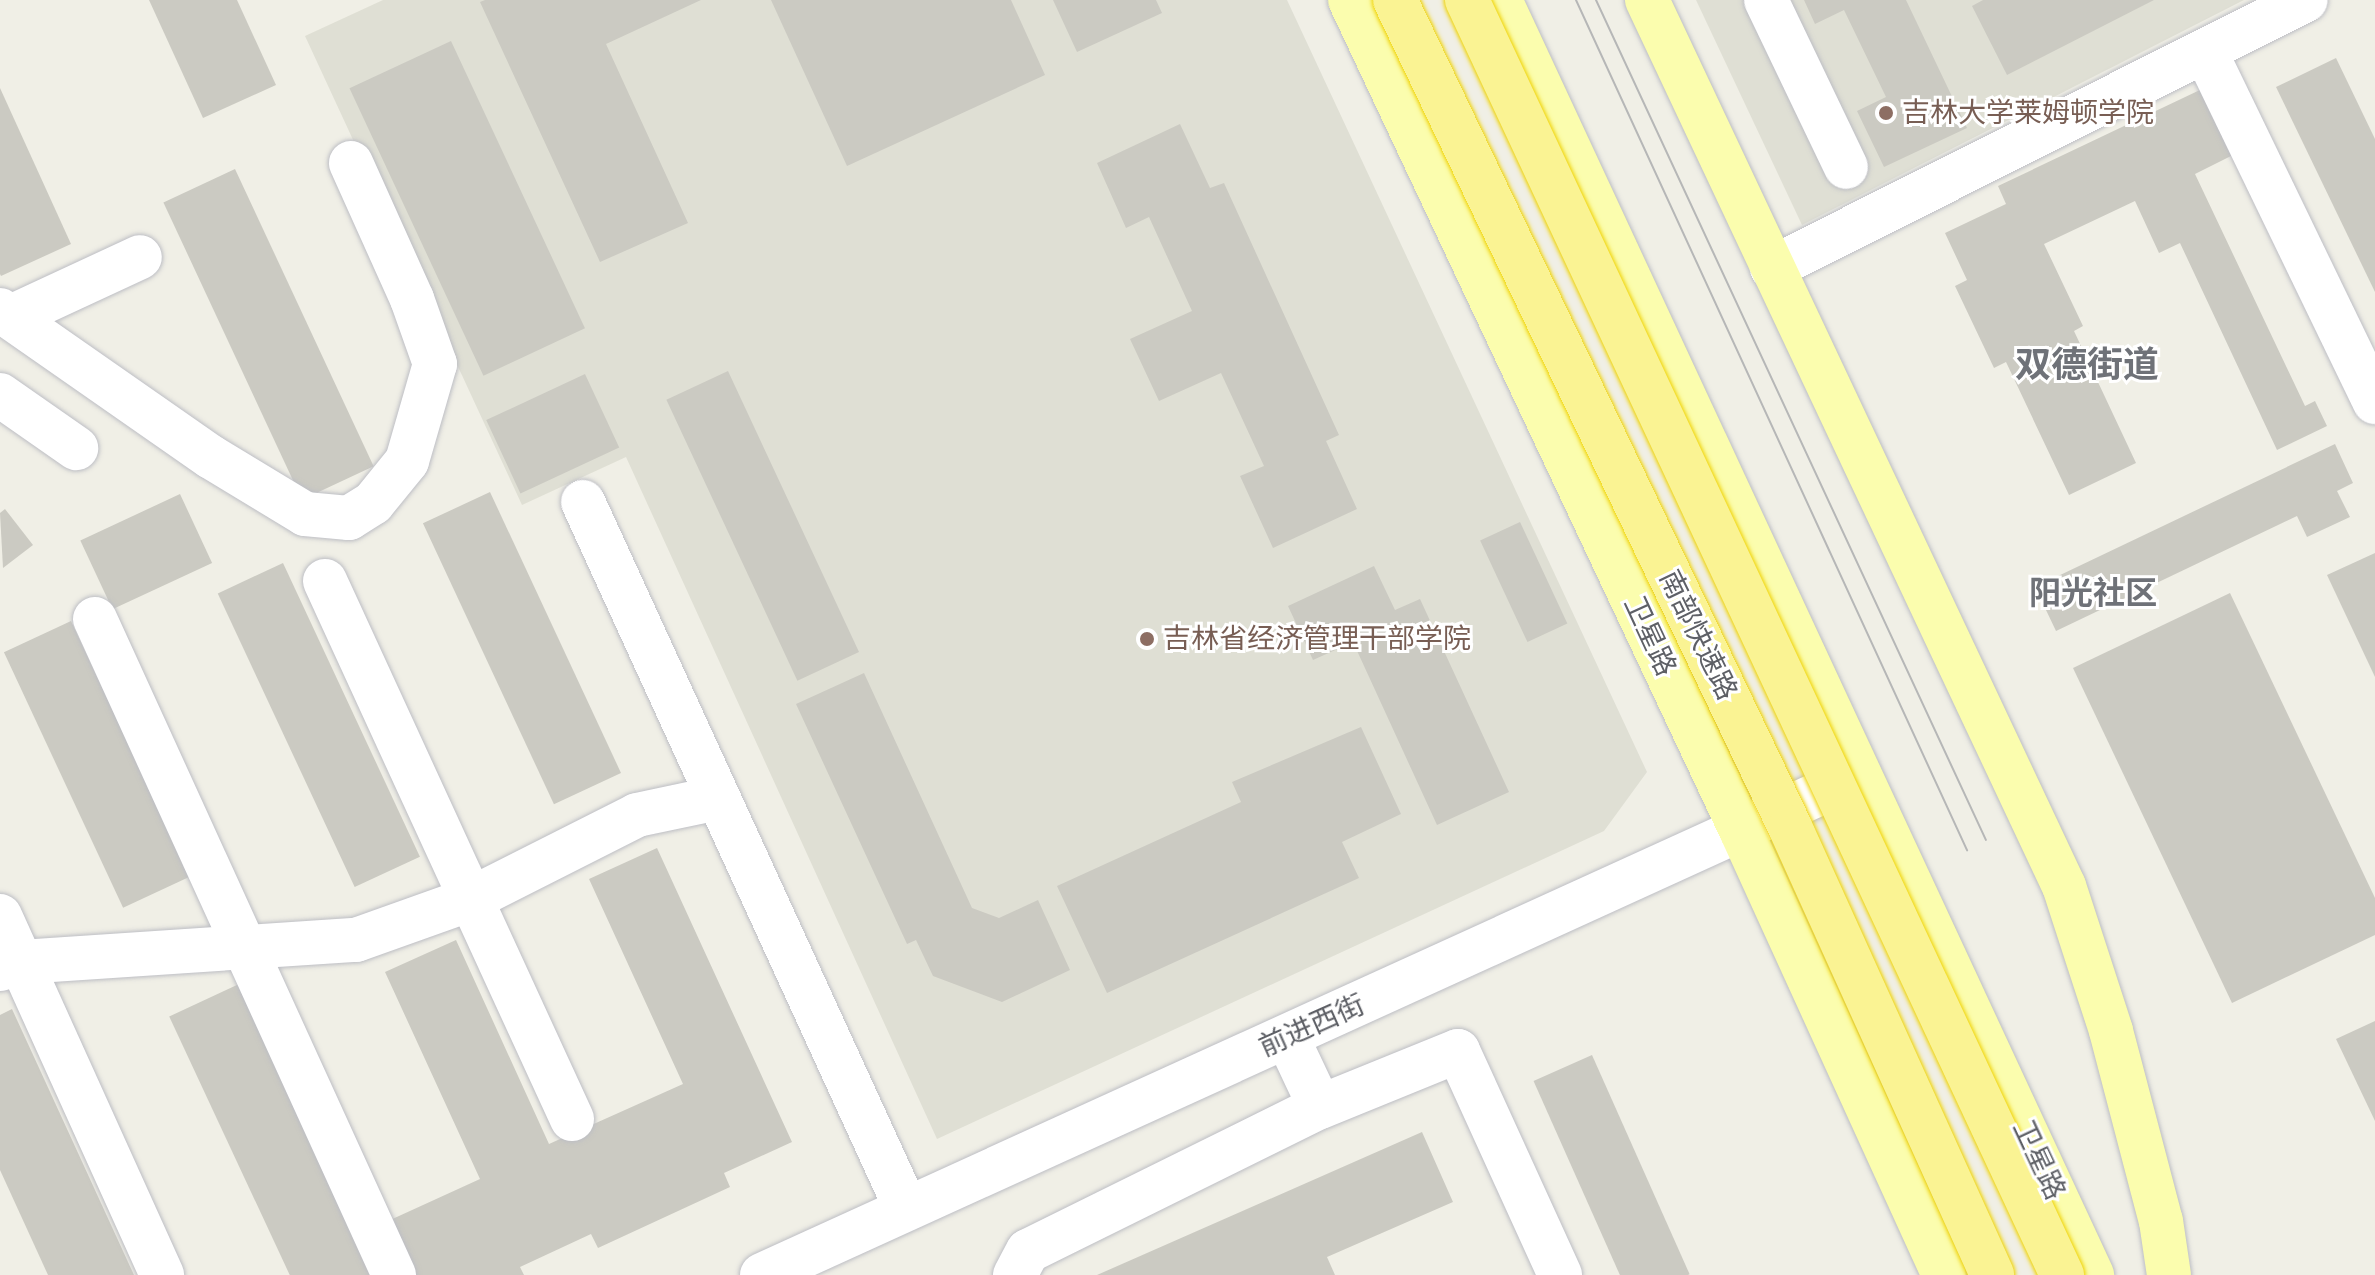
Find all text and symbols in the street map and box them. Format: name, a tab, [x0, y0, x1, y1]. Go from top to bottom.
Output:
place label: 吉林大学莱姆顿学院	[1902, 96, 2154, 130]
marker: 吉林大学莱姆顿学院	[1877, 104, 1895, 122]
district label: 双德街道	[2015, 344, 2159, 388]
street label: 南部快速路	[1652, 565, 1744, 705]
district label: 阳光社区	[2029, 575, 2157, 613]
street label: 卫星路	[1617, 591, 1683, 681]
place label: 吉林省经济管理干部学院	[1163, 622, 1471, 656]
marker: 吉林省经济管理干部学院	[1138, 630, 1156, 648]
street label: 前进西街	[1254, 988, 1370, 1064]
street label: 卫星路	[2006, 1115, 2072, 1205]

